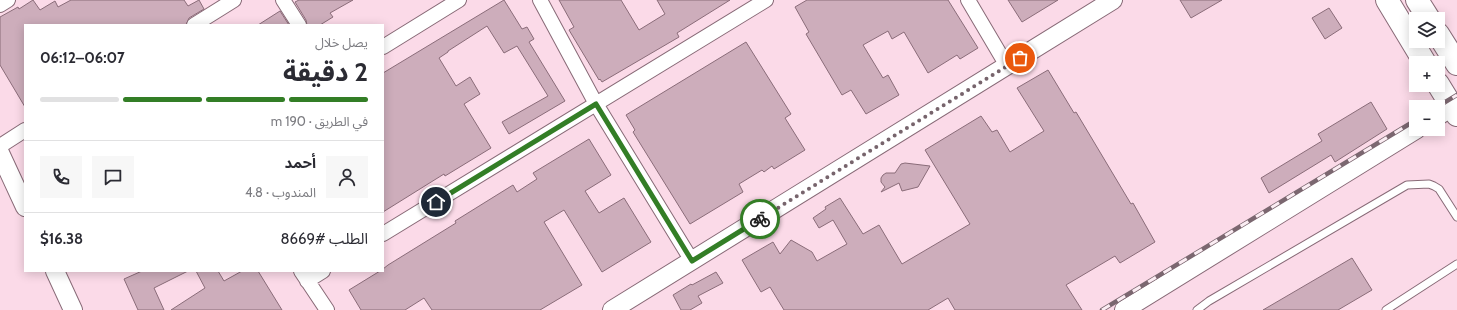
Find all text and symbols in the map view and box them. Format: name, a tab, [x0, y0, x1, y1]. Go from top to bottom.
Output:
map controls	[1409, 12, 1445, 136]
button: layers	[1409, 12, 1445, 48]
text: يصل خلال	[315, 34, 368, 50]
pin	[1003, 41, 1037, 75]
icon: bag	[1009, 47, 1031, 69]
text: 06:07–06:12	[40, 49, 125, 67]
text: 2 دقيقة	[283, 56, 368, 88]
button: +	[1409, 56, 1445, 92]
button: −	[1409, 100, 1445, 136]
text: في الطريق · 190 m	[271, 113, 368, 129]
text: أحمد	[285, 154, 316, 172]
button: phone	[40, 156, 82, 198]
button: chat	[92, 156, 134, 198]
button: person	[326, 156, 368, 198]
text: المندوب · 4.8	[245, 184, 316, 200]
pin	[419, 185, 453, 219]
icon: home	[425, 191, 447, 213]
courier	[740, 199, 780, 239]
icon: bike	[749, 208, 771, 230]
text: $16.38	[40, 230, 83, 248]
text: الطلب #8669	[280, 230, 368, 248]

